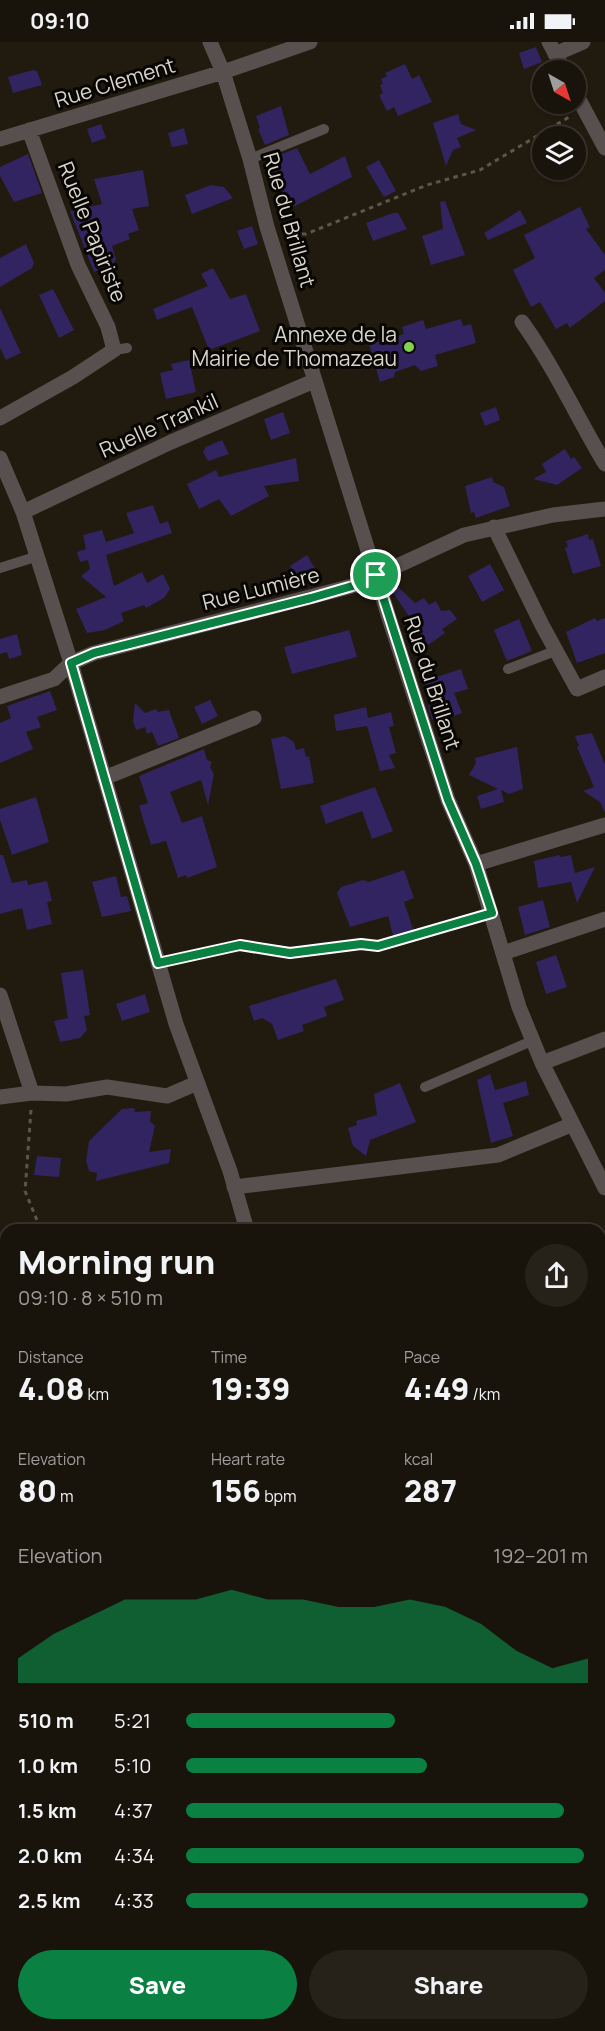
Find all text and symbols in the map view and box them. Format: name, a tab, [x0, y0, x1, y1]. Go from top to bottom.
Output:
text: 09:10	[30, 6, 90, 36]
street label: Rue Clement	[51, 50, 178, 114]
north arrow	[532, 60, 586, 114]
map controls	[532, 60, 586, 180]
button: layers	[532, 126, 586, 180]
street label: Rue du Brillant	[257, 149, 323, 290]
street label: Ruelle Papiriste	[52, 157, 134, 306]
place label: Annexe de la Mairie de Thomazeau	[192, 320, 397, 372]
marker: Annexe de la Mairie de Thomazeau	[402, 340, 416, 354]
street label: Ruelle Trankil	[95, 386, 222, 464]
pin	[350, 549, 401, 600]
icon: arrive	[359, 558, 392, 591]
street label: Rue Lumière	[199, 560, 322, 616]
street label: Rue du Brillant	[398, 612, 468, 753]
text: Morning run	[18, 1239, 215, 1284]
button: share	[525, 1244, 588, 1307]
text: 09:10 · 8 × 510 m	[18, 1284, 163, 1311]
text: Distance	[18, 1346, 84, 1368]
text: Time	[211, 1346, 247, 1368]
text: Pace	[404, 1346, 440, 1368]
text: 4.08	[18, 1368, 84, 1409]
text: 19:39	[211, 1368, 290, 1409]
text: 4:49	[404, 1368, 469, 1409]
text: km	[84, 1383, 109, 1405]
text: /km	[469, 1383, 500, 1405]
text: Elevation	[18, 1448, 86, 1470]
text: Heart rate	[211, 1448, 285, 1470]
text: kcal	[404, 1448, 433, 1470]
text: 80	[18, 1470, 57, 1511]
text: 156	[211, 1470, 261, 1511]
text: 287	[404, 1470, 457, 1511]
text: m	[57, 1485, 74, 1507]
text: bpm	[261, 1485, 297, 1507]
text: Elevation	[18, 1542, 102, 1569]
text: 192–201 m	[493, 1542, 588, 1569]
text: 510 m	[18, 1707, 74, 1734]
text: 5:21	[114, 1707, 151, 1734]
text: 1.0 km	[18, 1752, 78, 1779]
text: 5:10	[114, 1752, 152, 1779]
text: 1.5 km	[18, 1797, 77, 1824]
text: 4:37	[114, 1797, 153, 1824]
text: 2.0 km	[18, 1842, 82, 1869]
text: 4:34	[114, 1842, 155, 1869]
text: 2.5 km	[18, 1887, 80, 1914]
text: 4:33	[114, 1887, 154, 1914]
button: Save	[18, 1950, 297, 2019]
button: Share	[309, 1950, 588, 2019]

